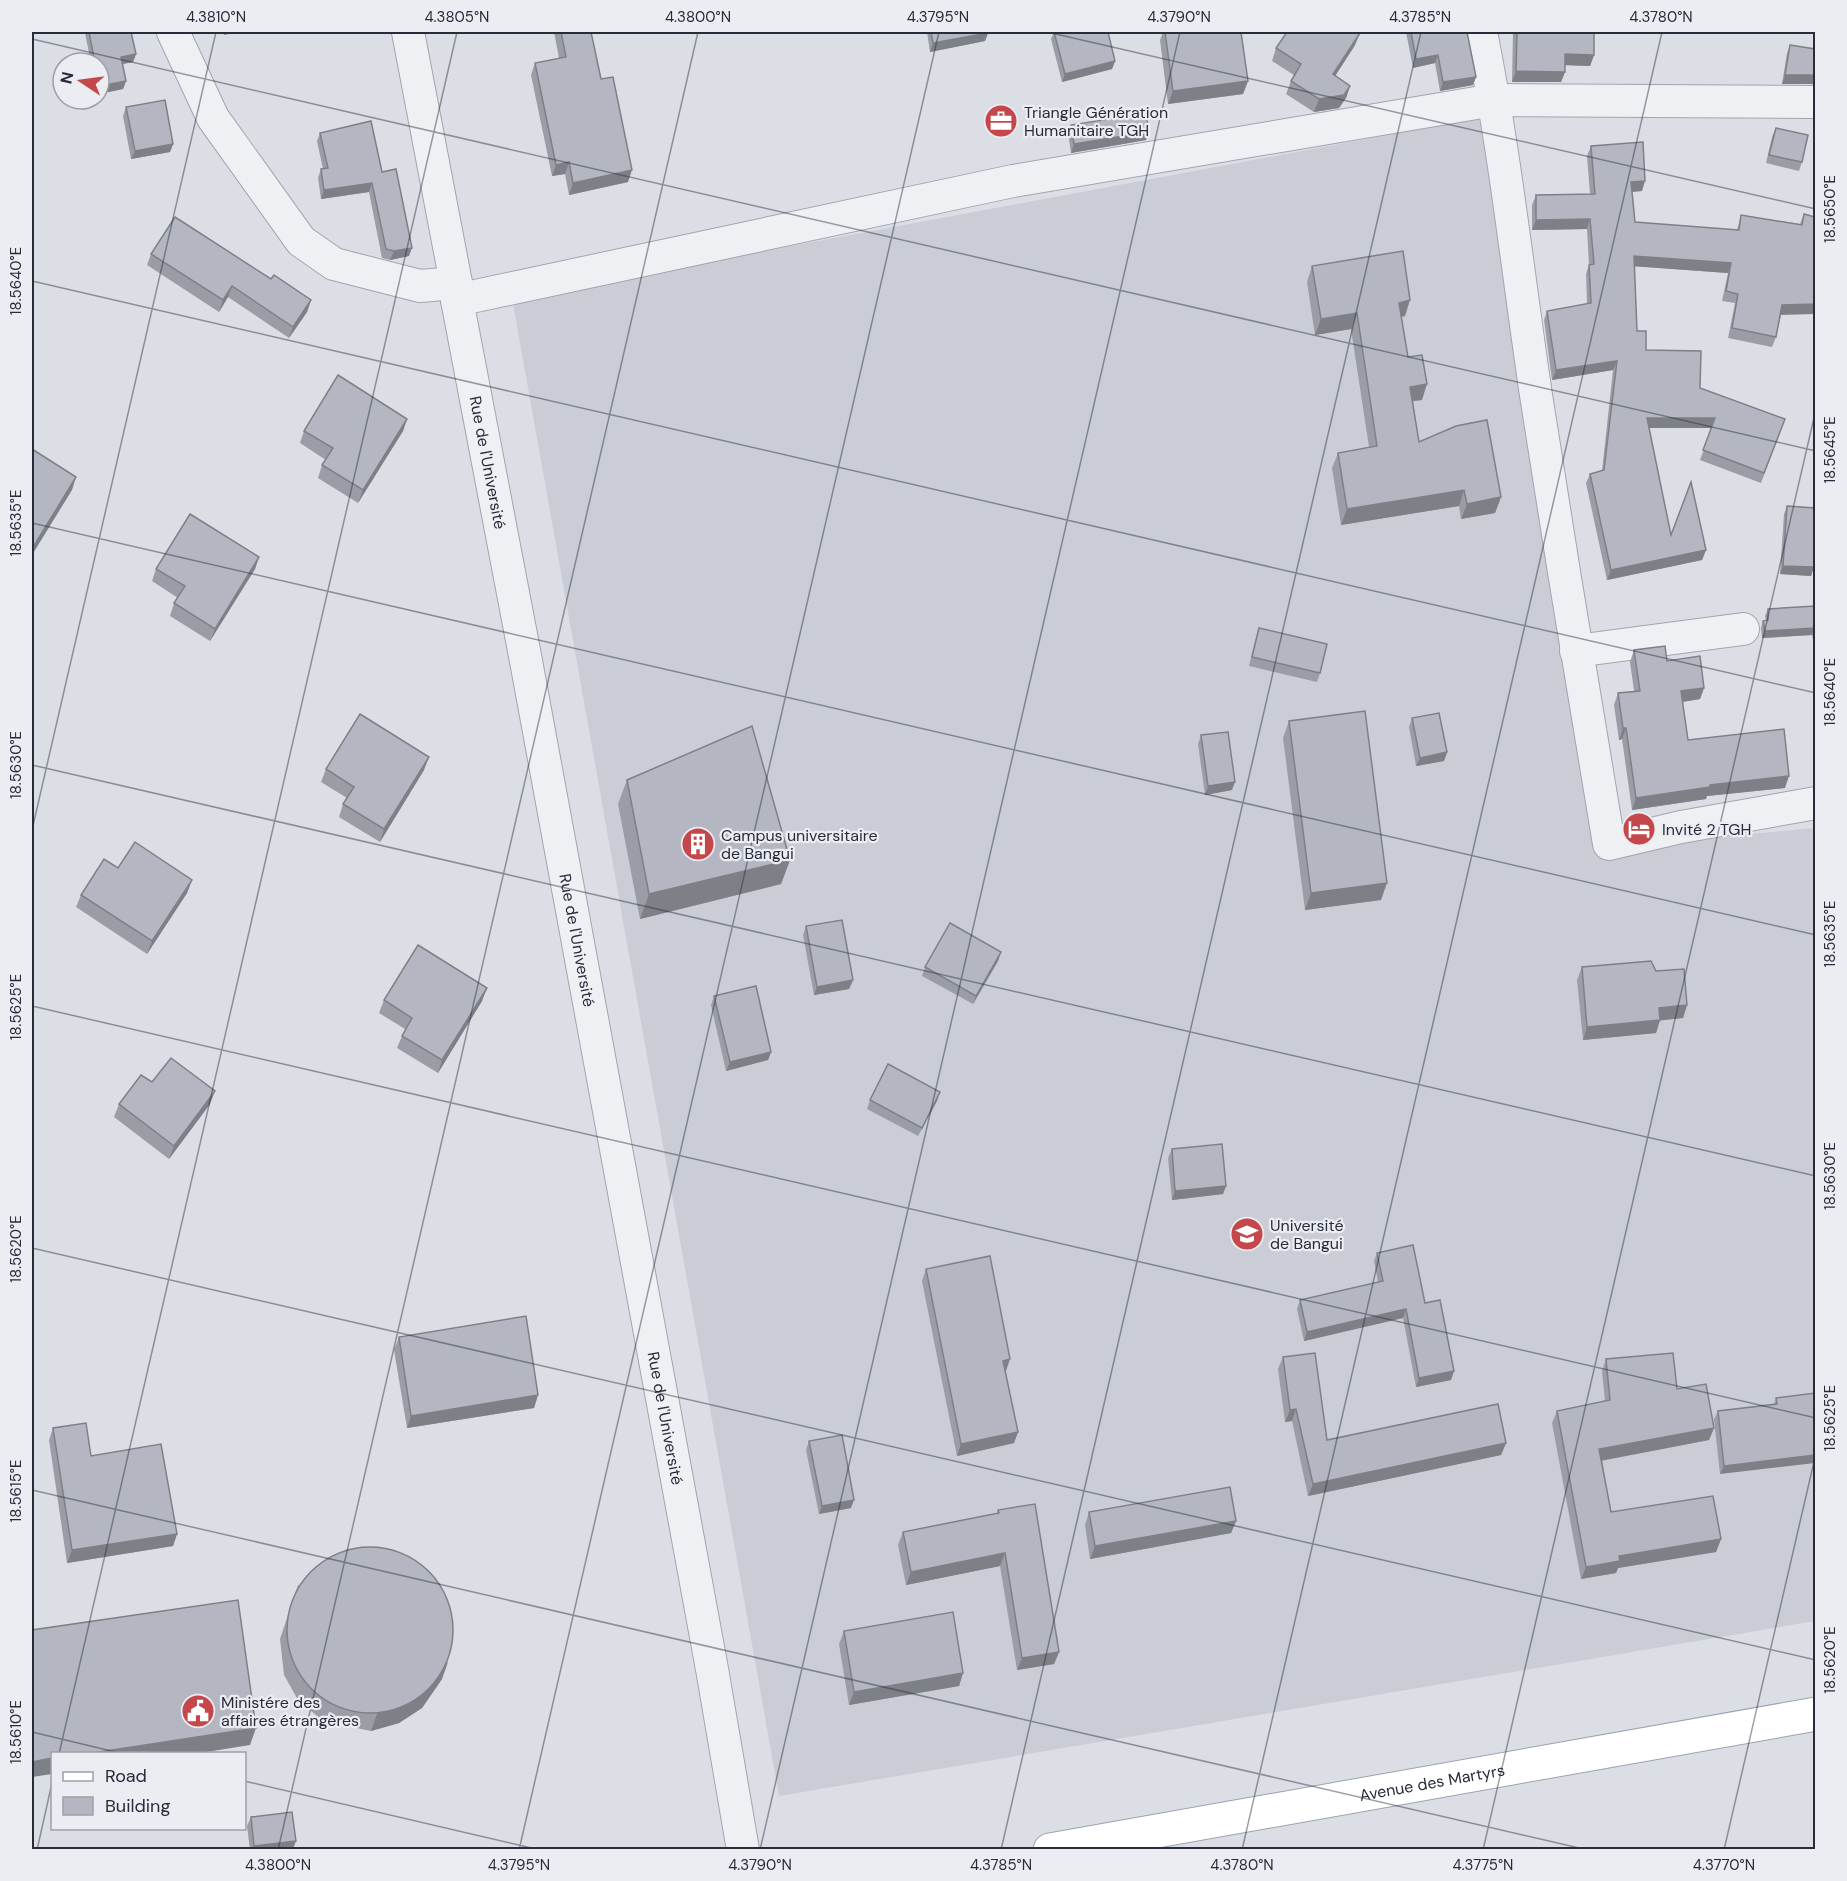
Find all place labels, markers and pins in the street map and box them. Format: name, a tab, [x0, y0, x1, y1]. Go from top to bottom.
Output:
place label: Triangle Génération Humanitaire TGH	[1024, 102, 1168, 141]
office icon: Triangle Génération Humanitaire TGH	[983, 103, 1019, 139]
hotel icon: Invité 2 TGH	[1621, 811, 1657, 847]
place label: Invité 2 TGH	[1662, 819, 1751, 840]
place label: Campus universitaire de Bangui	[721, 825, 878, 864]
building icon: Campus universitaire de Bangui	[680, 826, 716, 862]
place label: Université de Bangui	[1270, 1215, 1344, 1254]
school or university icon: Université de Bangui	[1229, 1216, 1265, 1252]
place label: Ministére des affaires étrangères	[221, 1692, 359, 1731]
public building icon: Ministére des affaires étrangères	[180, 1693, 216, 1729]

